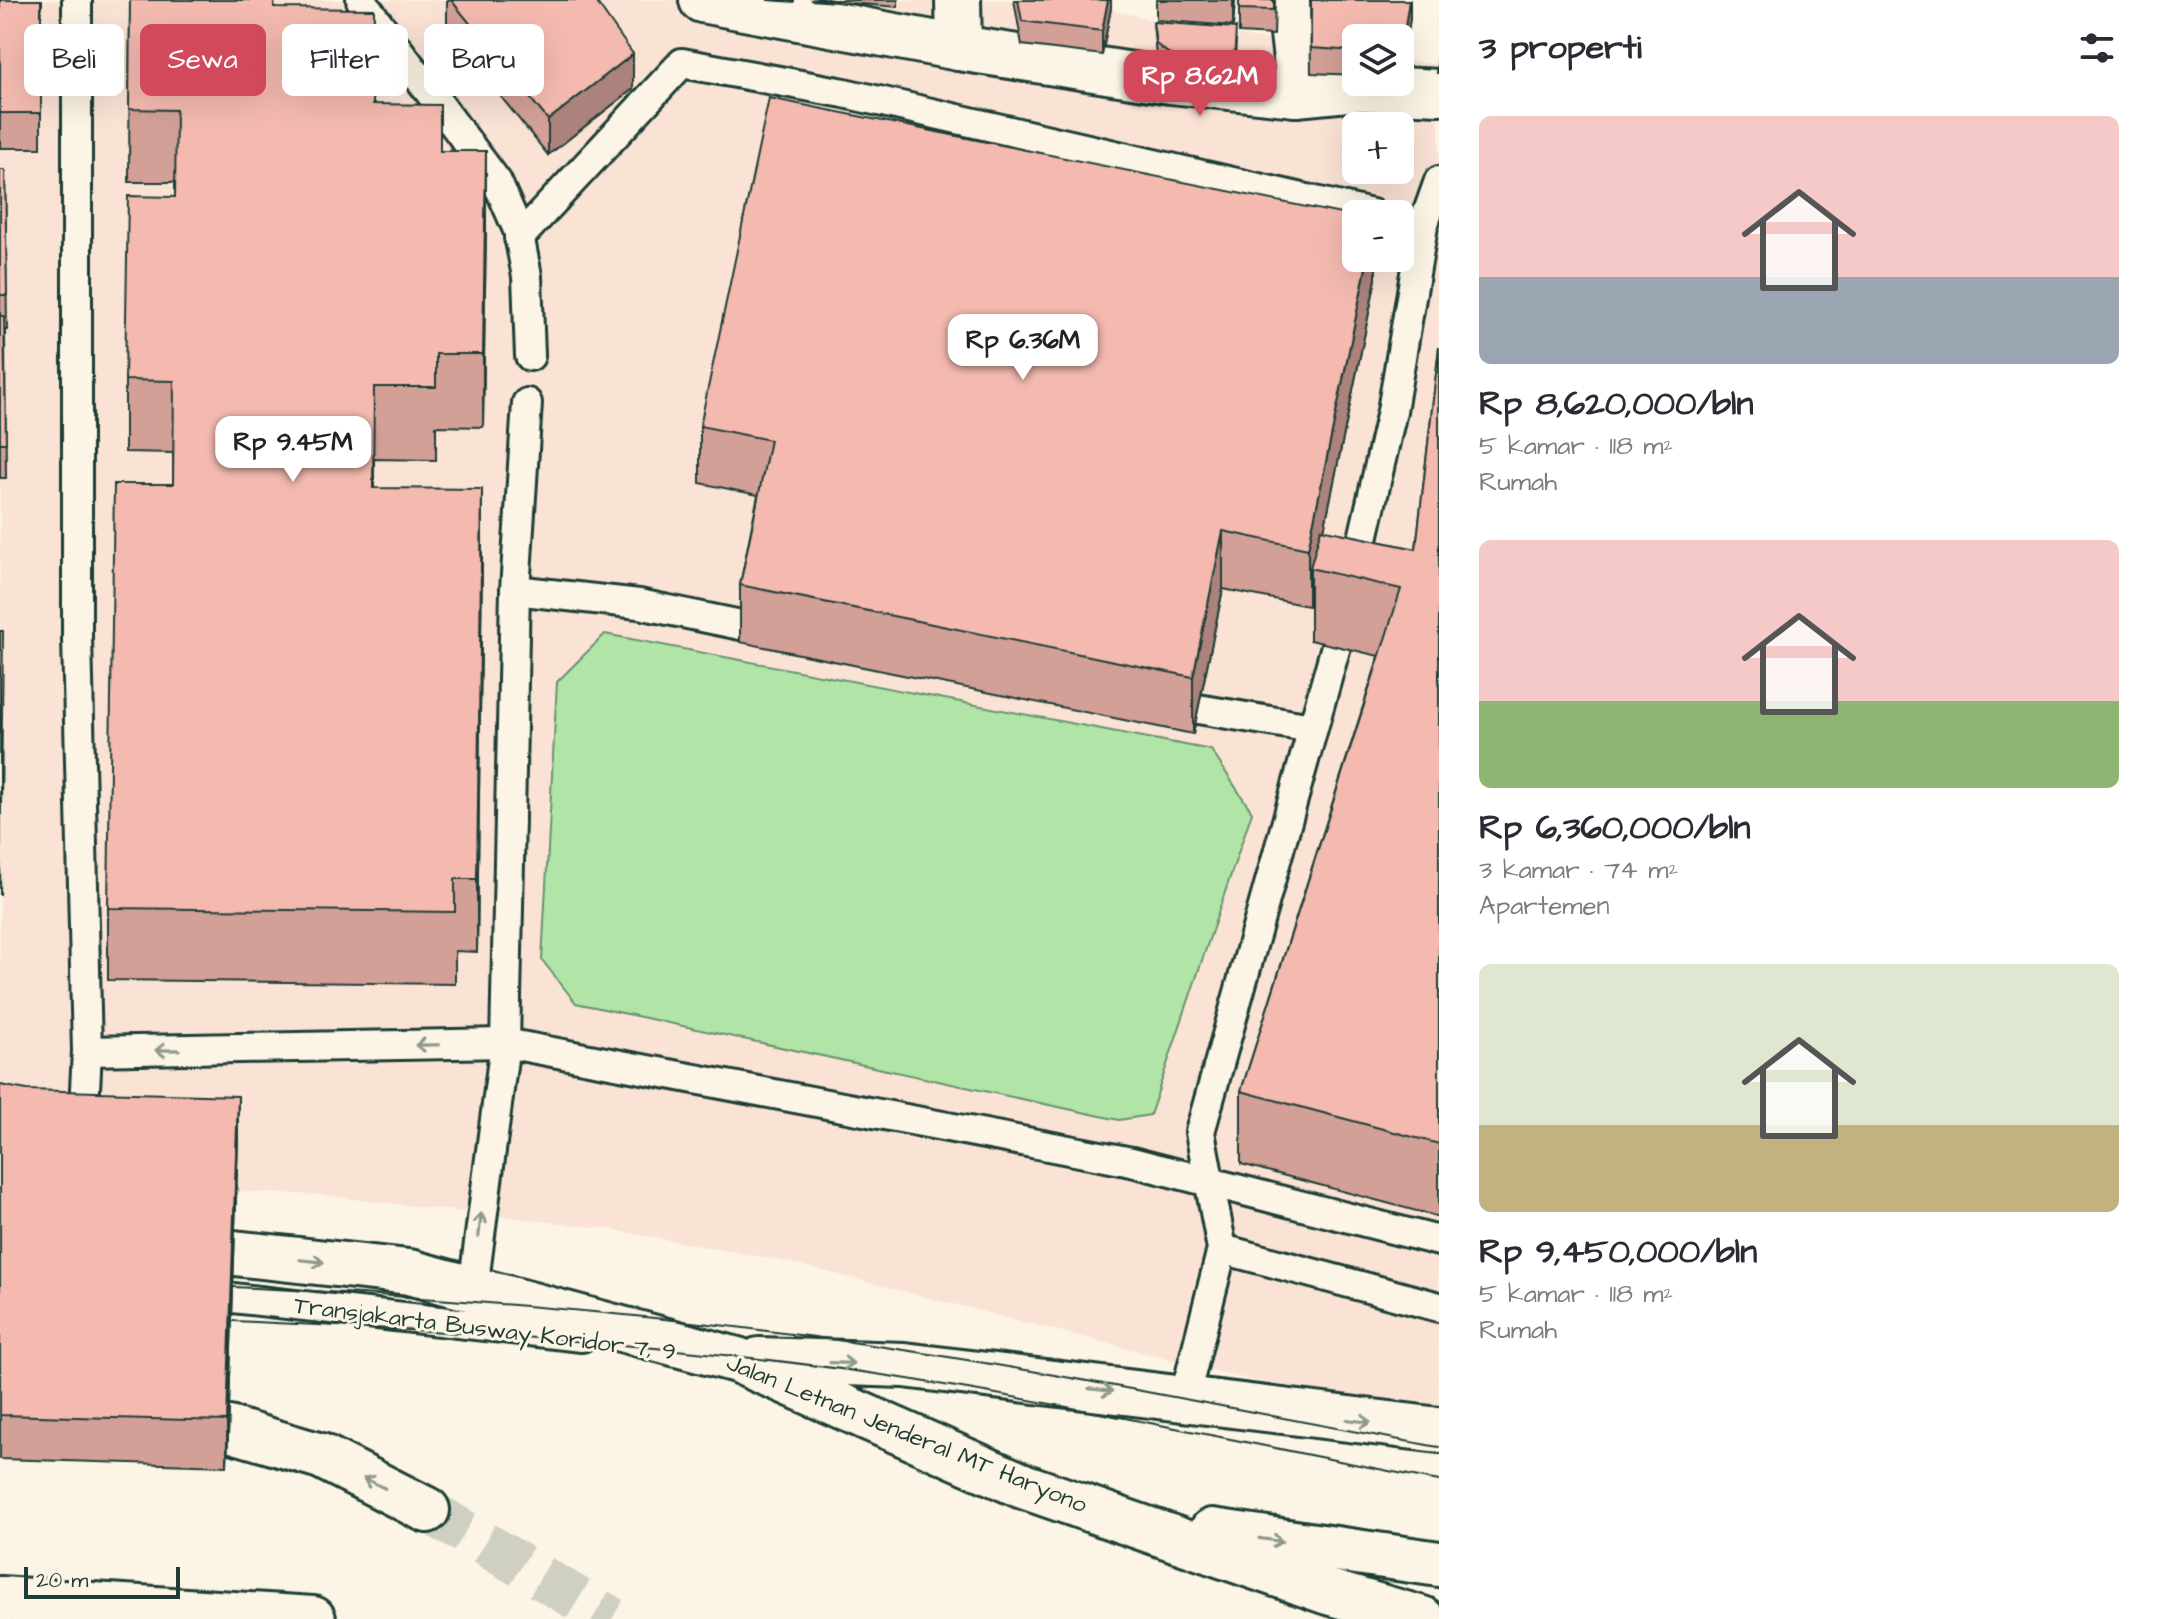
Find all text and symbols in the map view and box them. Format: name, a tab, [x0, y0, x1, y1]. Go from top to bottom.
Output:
chip: Beli	[24, 24, 124, 96]
chip: Sewa	[140, 24, 266, 96]
chip: Filter	[282, 24, 408, 96]
chip: Baru	[424, 24, 544, 96]
map controls	[1342, 24, 1414, 272]
button: layers	[1342, 24, 1414, 96]
text: 3 properti	[1479, 24, 1642, 72]
icon: filters	[2075, 26, 2119, 70]
pin: Rp 8.62M	[1117, 50, 1283, 118]
text: Rp 8.62M	[1142, 58, 1258, 94]
button: +	[1342, 112, 1414, 184]
icon: home	[1727, 168, 1871, 312]
button: −	[1342, 200, 1414, 272]
pin: Rp 6.36M	[940, 314, 1106, 382]
text: Rp 6.36M	[966, 322, 1080, 358]
text: Rp 8,620,000/bln	[1479, 380, 1753, 428]
pin: Rp 9.45M	[210, 416, 376, 484]
text: Rp 9.45M	[233, 424, 353, 460]
text: 5 kamar · 118 m²	[1479, 428, 1673, 464]
text: Rumah	[1479, 464, 1557, 500]
icon: home	[1727, 592, 1871, 736]
text: Rp 6,360,000/bln	[1479, 804, 1751, 852]
text: 3 kamar · 74 m²	[1479, 852, 1678, 888]
text: Apartemen	[1479, 888, 1610, 924]
icon: home	[1727, 1016, 1871, 1160]
one-way arrow	[414, 1037, 441, 1052]
one-way arrow	[154, 1042, 181, 1057]
one-way arrow	[473, 1212, 488, 1238]
text: Rp 9,450,000/bln	[1479, 1228, 1757, 1276]
one-way arrow	[298, 1254, 324, 1269]
text: 5 kamar · 118 m²	[1479, 1276, 1673, 1312]
street label: Transjakarta Busway Koridor 7, 9	[292, 1289, 678, 1370]
text: Rumah	[1479, 1312, 1557, 1348]
street label: Jalan Letnan Jenderal MT Haryono	[721, 1346, 1092, 1523]
one-way arrow	[828, 1356, 855, 1371]
one-way arrow	[1087, 1382, 1114, 1397]
one-way arrow	[1345, 1413, 1372, 1428]
one-way arrow	[363, 1475, 387, 1490]
one-way arrow	[1258, 1533, 1283, 1548]
scale bar	[24, 1563, 180, 1599]
text: 20 m	[36, 1565, 88, 1596]

